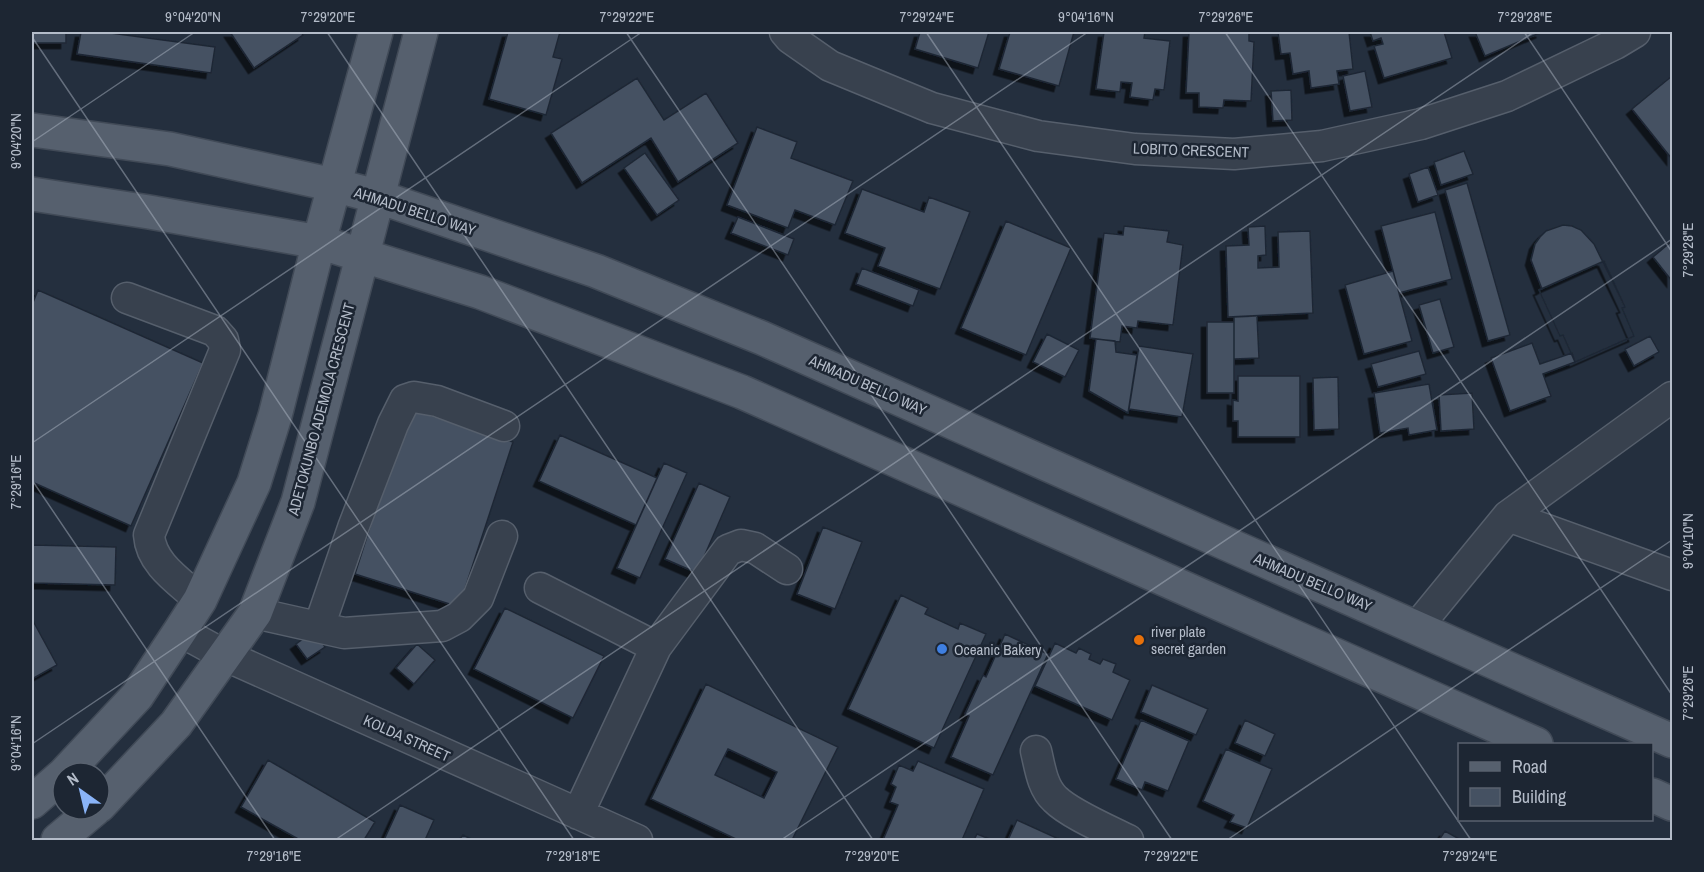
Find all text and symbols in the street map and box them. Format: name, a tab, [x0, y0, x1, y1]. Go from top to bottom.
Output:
text: 9°04'20"N	[165, 6, 221, 27]
text: 7°29'20"E	[300, 6, 356, 27]
text: 7°29'22"E	[599, 6, 655, 27]
text: 7°29'24"E	[899, 6, 955, 27]
text: 9°04'16"N	[1058, 6, 1114, 27]
text: 7°29'26"E	[1198, 6, 1254, 27]
text: 7°29'28"E	[1497, 6, 1553, 27]
text: 9°04'20"N	[5, 113, 26, 169]
street label: LOBITO CRESCENT	[1133, 137, 1250, 163]
street label: AHMADU BELLO WAY	[351, 181, 479, 241]
text: 7°29'28"E	[1677, 222, 1698, 278]
street label: ADETOKUNBO ADEMOLA CRESCENT	[282, 300, 360, 519]
street label: AHMADU BELLO WAY	[805, 349, 931, 421]
text: 7°29'16"E	[5, 454, 26, 510]
text: 9°04'10"N	[1677, 513, 1698, 569]
street label: AHMADU BELLO WAY	[1250, 547, 1376, 617]
place label: river plate secret garden	[1151, 621, 1226, 659]
marker: river plate secret garden	[1132, 633, 1146, 647]
place label: Oceanic Bakery	[954, 639, 1042, 660]
marker: Oceanic Bakery	[935, 642, 949, 656]
text: 7°29'26"E	[1677, 665, 1698, 721]
street label: KOLDA STREET	[360, 709, 454, 767]
text: 9°04'16"N	[5, 715, 26, 771]
legend	[1458, 743, 1653, 821]
text: Road	[1512, 754, 1547, 779]
north arrow	[51, 761, 111, 821]
text: N	[63, 767, 83, 790]
text: Building	[1512, 784, 1567, 809]
text: 7°29'16"E	[246, 845, 302, 866]
text: 7°29'18"E	[545, 845, 601, 866]
text: 7°29'20"E	[844, 845, 900, 866]
text: 7°29'22"E	[1143, 845, 1199, 866]
text: 7°29'24"E	[1442, 845, 1498, 866]

